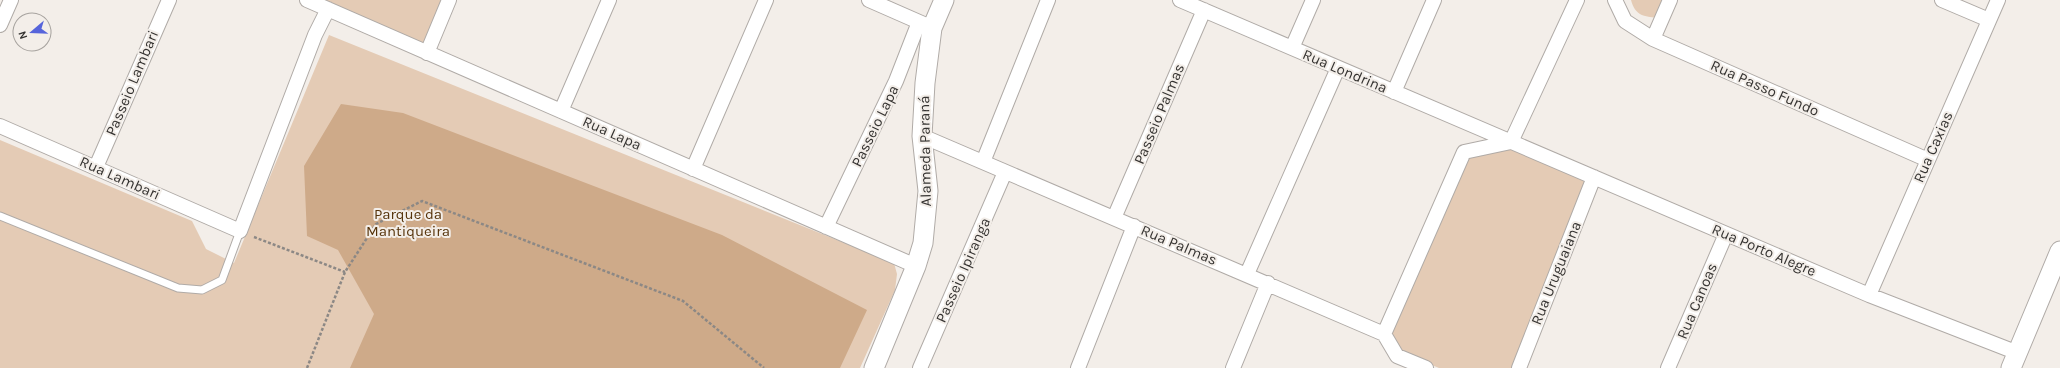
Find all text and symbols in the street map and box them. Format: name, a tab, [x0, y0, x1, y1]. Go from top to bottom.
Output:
north arrow	[12, 12, 52, 52]
street label: Passeio Lambari	[102, 28, 162, 138]
text: N	[16, 29, 30, 41]
street label: Rua Londrina	[1300, 45, 1390, 97]
street label: Rua Passo Fundo	[1708, 56, 1822, 120]
street label: Passeio Palmas	[1130, 61, 1188, 167]
street label: Passeio Lapa	[847, 82, 903, 170]
street label: Alameda Paraná	[915, 95, 935, 207]
street label: Rua Caxias	[1909, 109, 1957, 185]
street label: Rua Lapa	[580, 112, 644, 154]
street label: Rua Lambari	[77, 152, 163, 204]
park label: Parque da Mantiqueira	[366, 205, 450, 240]
street label: Passeio Ipiranga	[932, 215, 994, 325]
street label: Rua Uruguaiana	[1527, 219, 1585, 327]
street label: Rua Porto Alegre	[1709, 220, 1819, 280]
street label: Rua Palmas	[1138, 221, 1220, 269]
street label: Rua Canoas	[1673, 260, 1721, 342]

